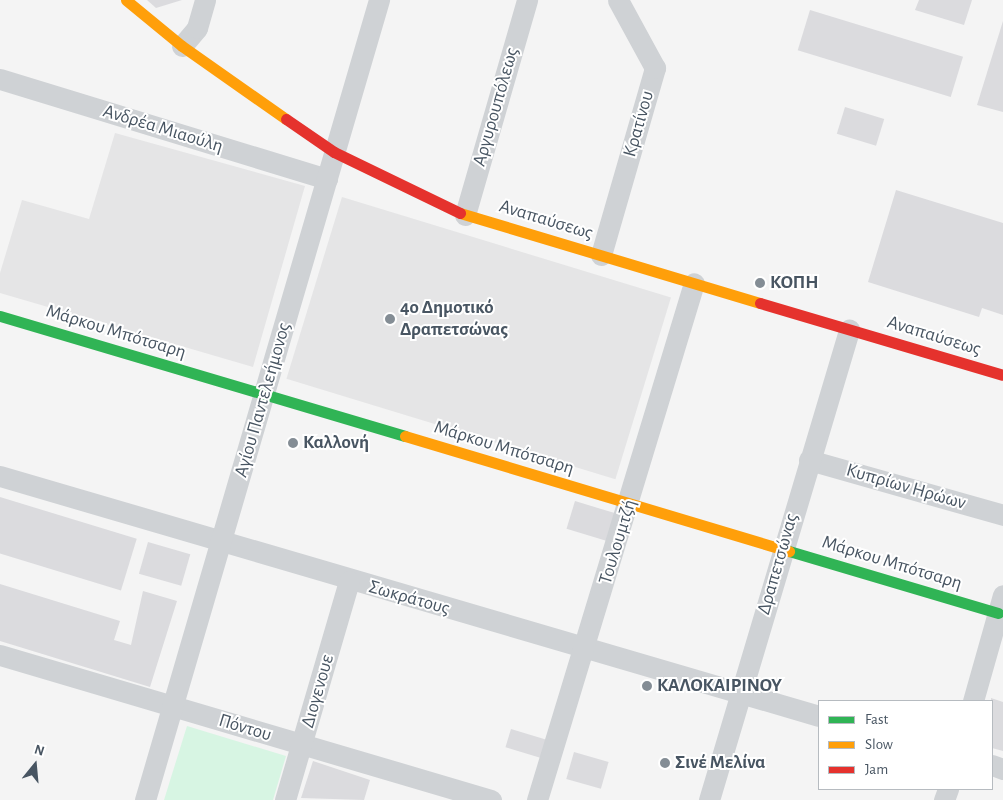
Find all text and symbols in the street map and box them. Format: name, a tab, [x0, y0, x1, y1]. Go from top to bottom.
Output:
street label: Αργυρουπόλεως	[468, 45, 524, 169]
street label: Κρατίνου	[619, 88, 659, 160]
street label: Ανδρέα Μιαούλη	[100, 100, 226, 158]
street label: Αναπαύσεως	[496, 195, 596, 245]
place label: ΚΟΠΗ	[770, 272, 819, 294]
marker: ΚΟΠΗ	[754, 277, 766, 289]
place label: 4ο Δημοτικό Δραπετσώνας	[400, 297, 508, 341]
street label: Μάρκου Μπότσαρη	[43, 300, 189, 364]
street label: Αναπαύσεως	[884, 311, 984, 361]
marker: 4ο Δημοτικό Δραπετσώνας	[384, 313, 396, 325]
street label: Αγίου Παντελεήμονος	[230, 320, 296, 480]
street label: Μάρκου Μπότσαρη	[431, 416, 577, 480]
place label: Καλλονή	[303, 432, 369, 454]
marker: Καλλονή	[287, 437, 299, 449]
street label: Κυπρίων Ηρώων	[843, 459, 969, 515]
street label: Τουλουμτζή	[594, 497, 642, 587]
street label: Δραπετσώνας	[753, 511, 803, 617]
street label: Μάρκου Μπότσαρη	[819, 531, 965, 595]
street label: Σωκράτους	[366, 576, 452, 620]
street label: Διογενουε	[297, 652, 339, 730]
place label: ΚΑΛΟΚΑΙΡΙΝΟΥ	[657, 675, 782, 697]
marker: ΚΑΛΟΚΑΙΡΙΝΟΥ	[641, 680, 653, 692]
legend	[818, 700, 993, 790]
street label: Πόντου	[216, 709, 274, 747]
text: Fast	[865, 712, 888, 727]
text: Slow	[865, 737, 893, 752]
north arrow	[10, 740, 60, 790]
text: N	[33, 743, 46, 759]
place label: Σινέ Μελίνα	[675, 752, 766, 774]
marker: Σινέ Μελίνα	[659, 757, 671, 769]
text: Jam	[865, 762, 888, 777]

